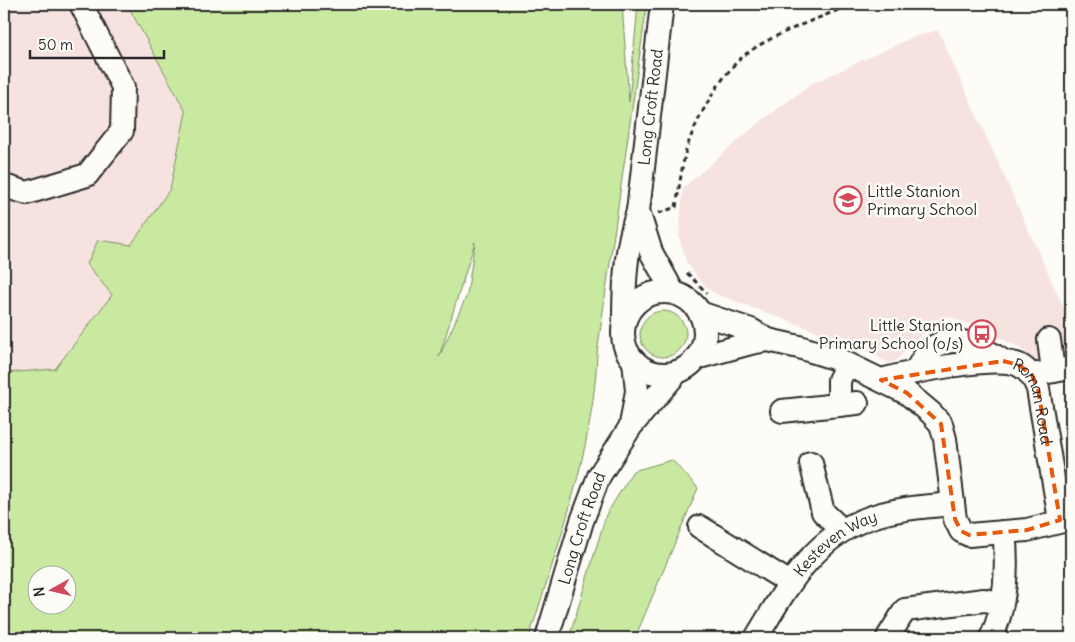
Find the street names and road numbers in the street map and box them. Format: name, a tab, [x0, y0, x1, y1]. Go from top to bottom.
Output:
street label: Long Croft Road	[633, 48, 667, 167]
street label: Roman Road	[1010, 354, 1057, 446]
street label: Long Croft Road	[554, 469, 610, 587]
street label: Kesteven Way	[789, 506, 880, 581]

